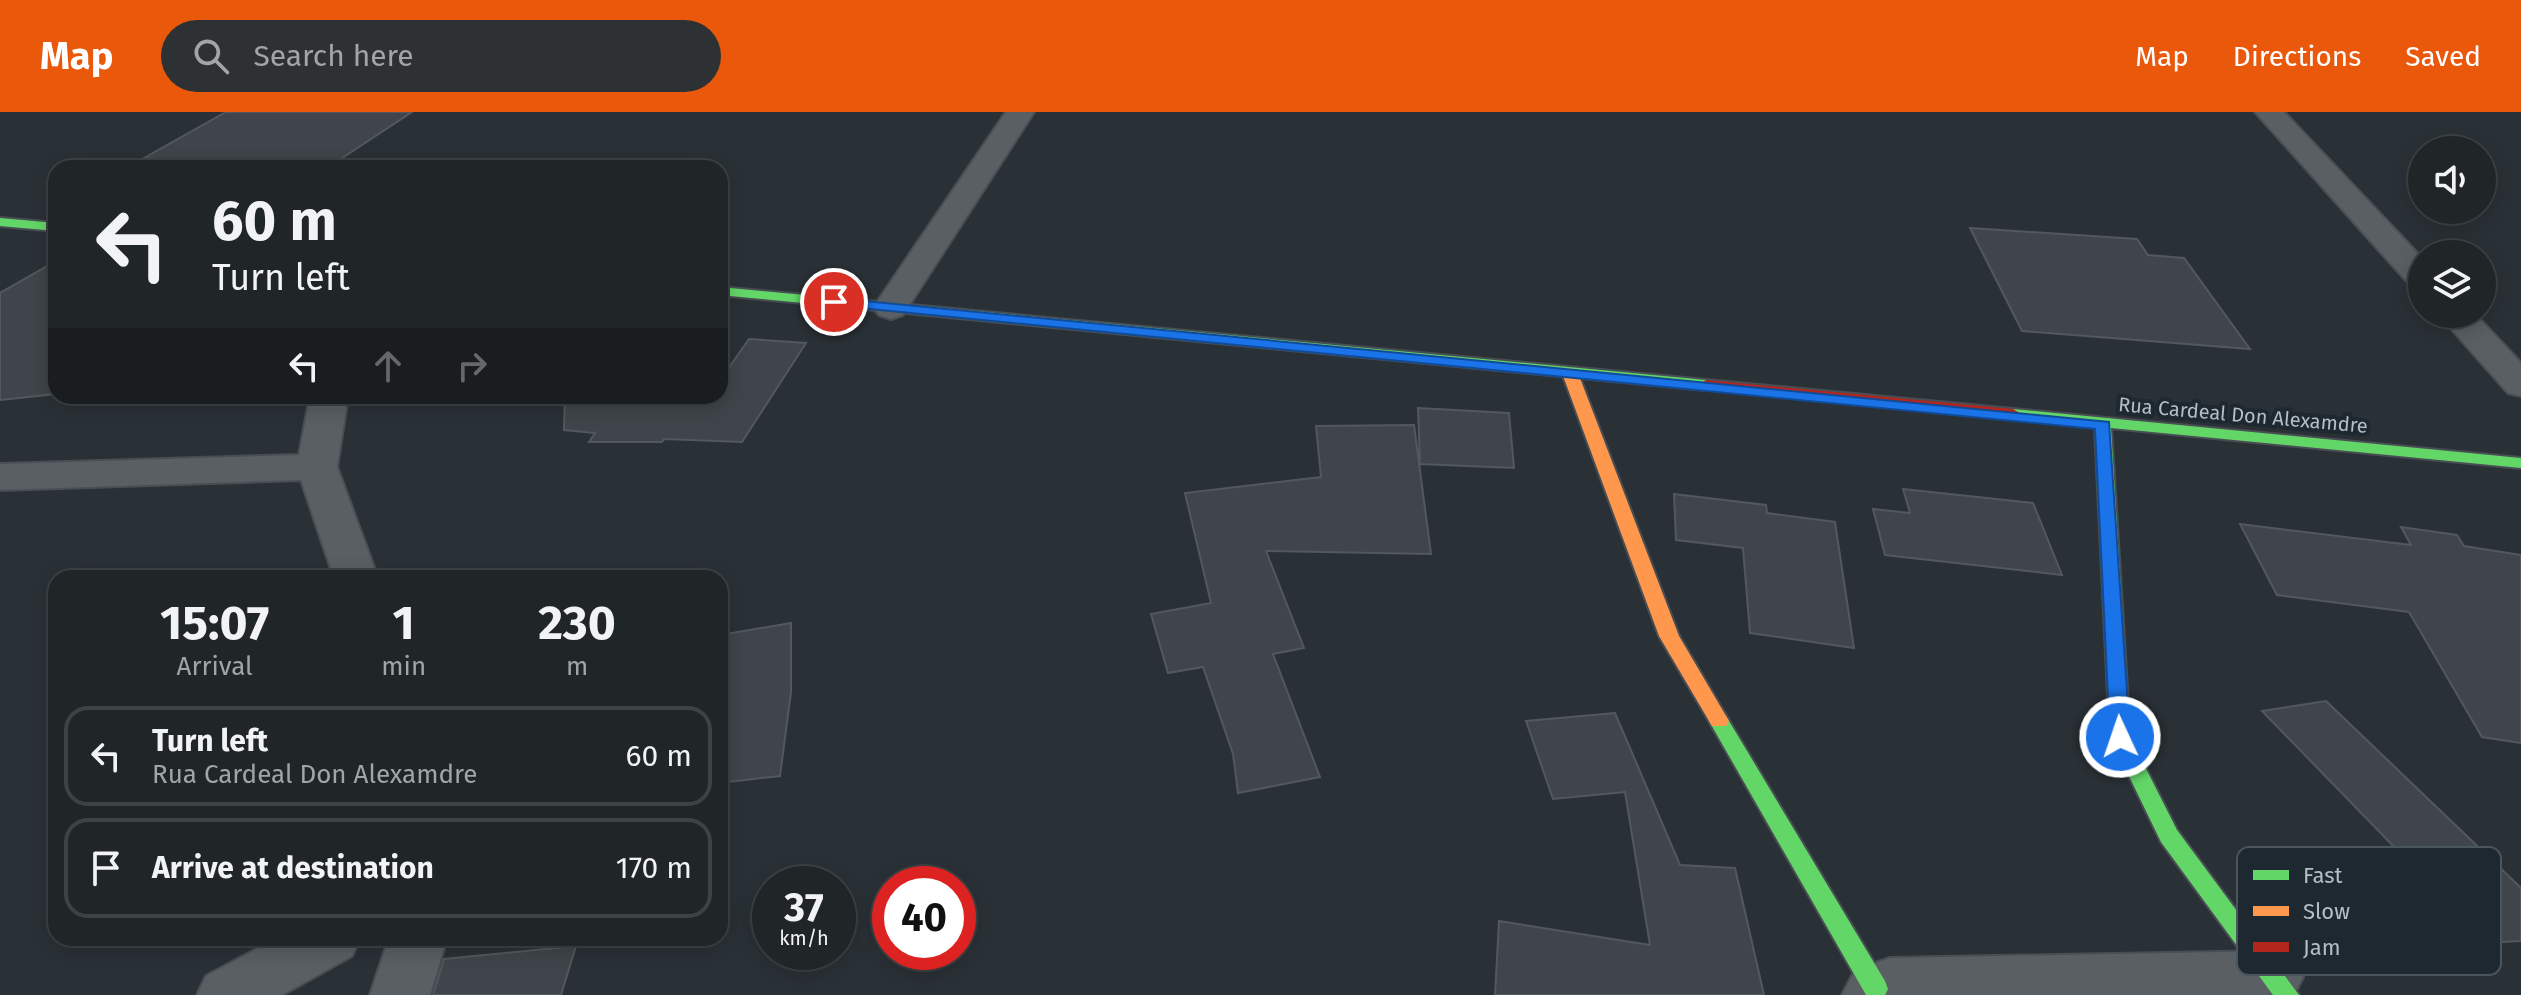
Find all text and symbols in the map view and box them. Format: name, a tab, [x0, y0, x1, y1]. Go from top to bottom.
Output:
search box	[161, 20, 721, 92]
text: Map	[40, 33, 113, 79]
icon: search	[189, 34, 233, 78]
text: Search here	[253, 38, 414, 74]
text: Map	[2135, 40, 2189, 73]
text: Directions	[2233, 40, 2361, 73]
text: Saved	[2405, 40, 2481, 73]
map controls	[2408, 136, 2496, 328]
button: sound	[2408, 136, 2496, 224]
text: 60 m	[212, 188, 337, 255]
icon: left	[80, 192, 184, 296]
button: layers	[2408, 240, 2496, 328]
text: Turn left	[212, 256, 350, 300]
pin	[800, 268, 868, 336]
icon: arrive	[812, 280, 856, 324]
icon: left	[282, 344, 326, 388]
icon: ahead	[366, 344, 410, 388]
icon: right	[450, 344, 494, 388]
street label: Rua Cardeal Don Alexamdre	[2117, 392, 2369, 438]
text: 15:07	[160, 594, 269, 652]
text: 1	[393, 594, 415, 652]
text: 230	[538, 594, 616, 652]
text: Arrival	[177, 651, 253, 682]
text: min	[381, 651, 426, 682]
text: m	[566, 651, 588, 682]
position arrow	[2078, 695, 2162, 779]
text: Turn left	[152, 723, 268, 759]
icon: left	[84, 734, 128, 778]
text: 60 m	[626, 738, 692, 774]
text: Rua Cardeal Don Alexamdre	[152, 759, 477, 790]
icon: arrive	[84, 846, 128, 890]
legend	[2237, 847, 2501, 975]
text: Arrive at destination	[152, 850, 434, 886]
text: 170 m	[616, 850, 692, 886]
text: Fast	[2303, 862, 2343, 889]
speed limit sign: 40	[872, 866, 976, 970]
text: 37	[784, 884, 824, 932]
text: Slow	[2303, 898, 2350, 925]
text: km/h	[779, 926, 829, 950]
text: Jam	[2303, 934, 2341, 961]

